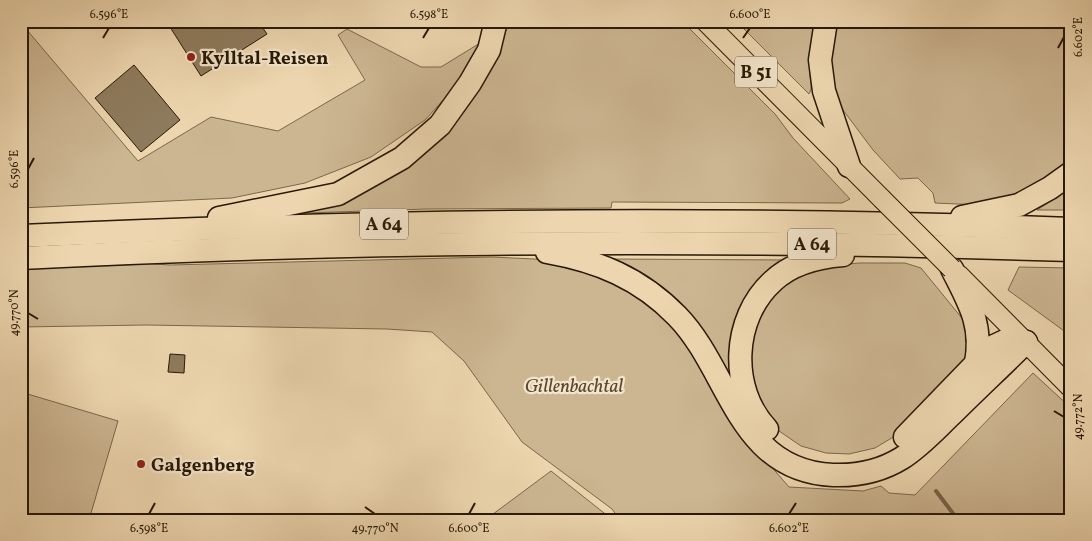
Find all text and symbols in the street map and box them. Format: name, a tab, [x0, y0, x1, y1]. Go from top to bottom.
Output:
text: 6.596°E	[90, 7, 128, 23]
text: 6.598°E	[410, 7, 448, 23]
text: 6.600°E	[729, 7, 771, 23]
text: 6.602°E	[1071, 17, 1087, 57]
place label: Kylltal-Reisen	[201, 46, 329, 72]
marker: Kylltal-Reisen	[185, 51, 197, 63]
road number: B 51	[735, 56, 777, 88]
text: 6.596°E	[7, 150, 23, 188]
road number: A 64	[360, 208, 408, 240]
road number: A 64	[788, 228, 836, 260]
text: 49.770°N	[7, 289, 23, 337]
park label: Gillenbachtal	[525, 374, 623, 400]
text: 49.772°N	[1071, 394, 1087, 440]
place label: Galgenberg	[151, 453, 255, 479]
marker: Galgenberg	[135, 458, 147, 470]
text: 6.598°E	[130, 521, 168, 537]
text: 49.770°N	[351, 521, 399, 537]
text: 6.600°E	[448, 521, 490, 537]
text: 6.602°E	[769, 521, 809, 537]

